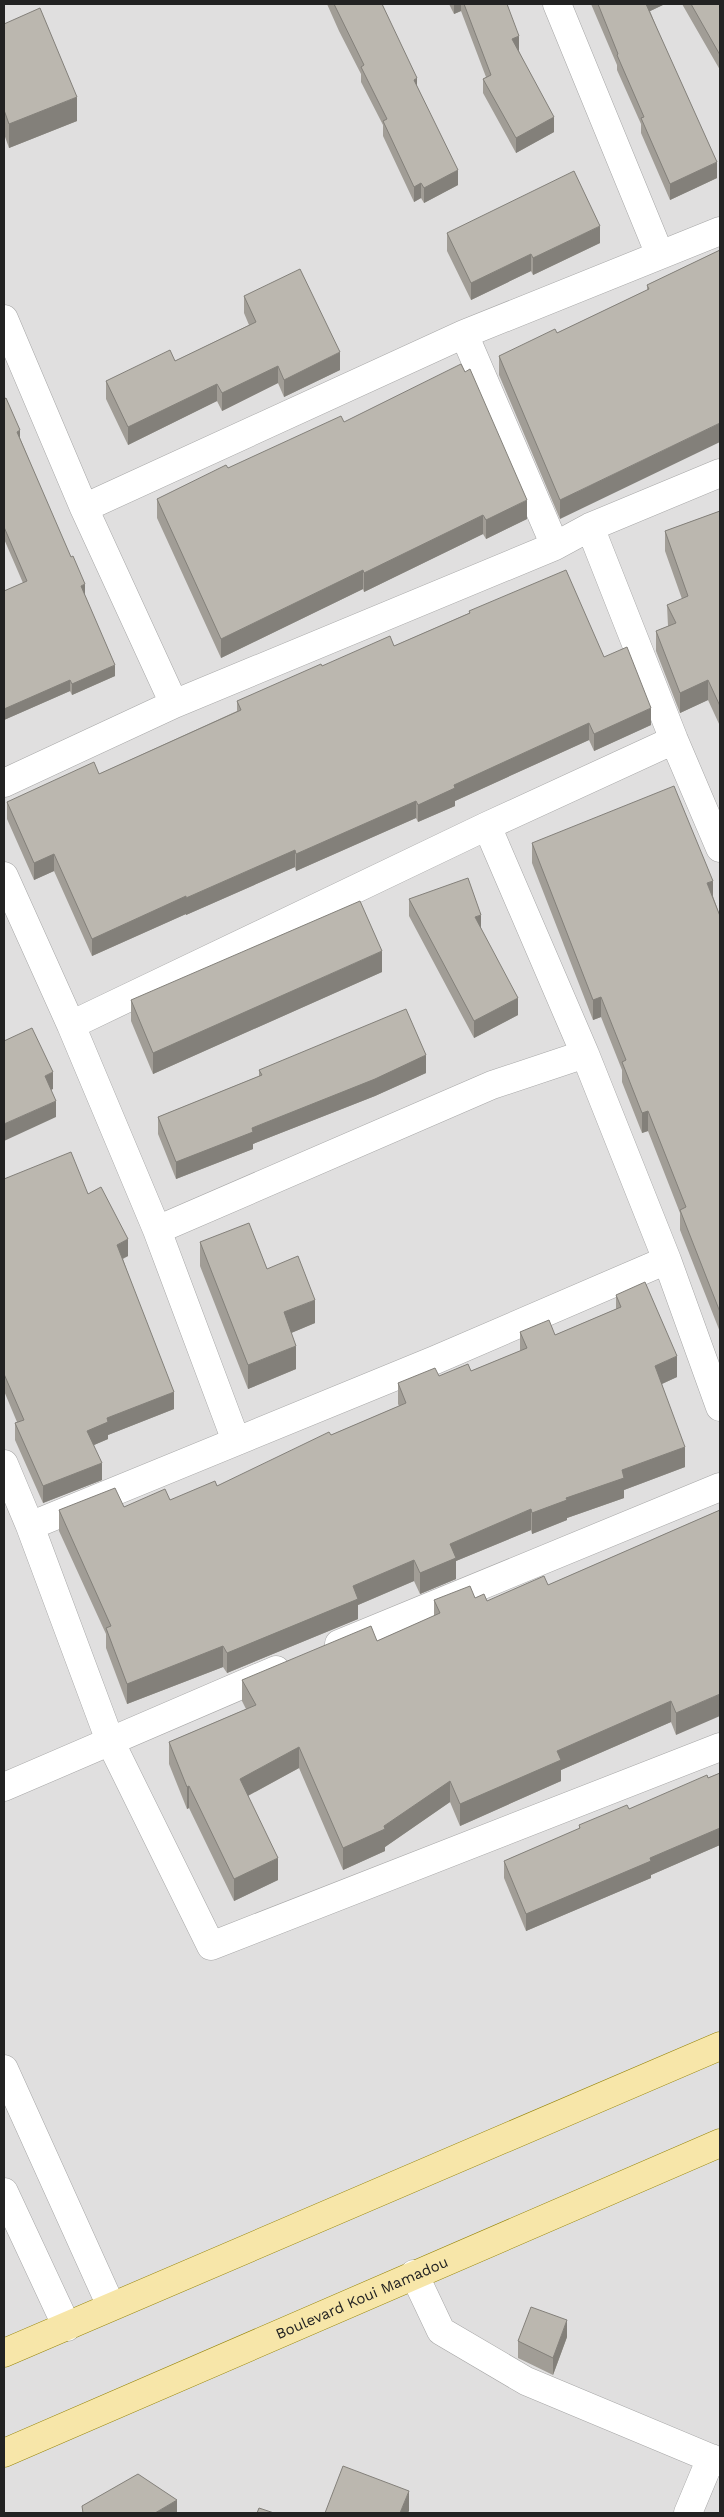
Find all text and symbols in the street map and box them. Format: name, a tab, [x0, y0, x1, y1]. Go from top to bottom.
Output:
street label: Boulevard Koui Mamadou	[273, 2253, 451, 2343]

